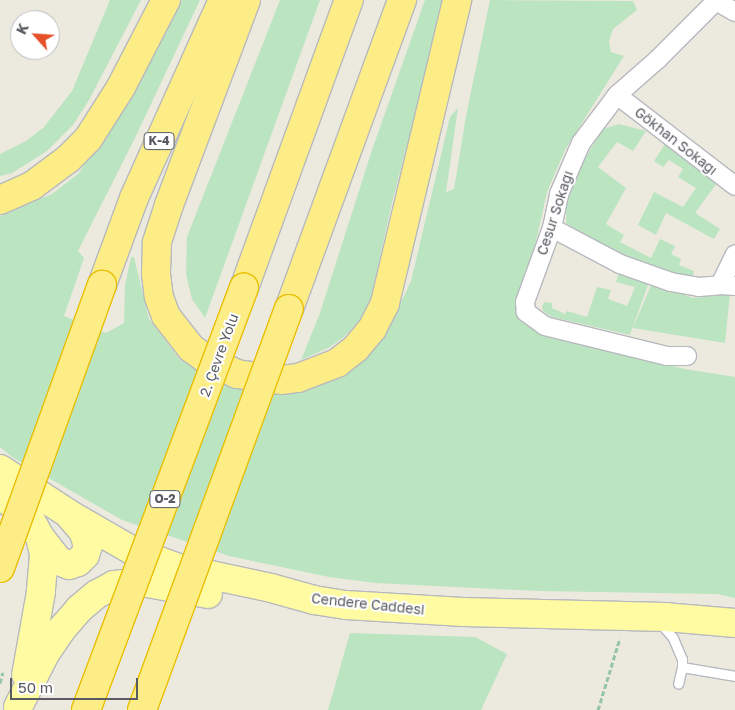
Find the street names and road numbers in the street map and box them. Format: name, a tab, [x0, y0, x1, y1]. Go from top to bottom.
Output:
street label: Gökhan Sokağı	[631, 104, 721, 178]
road number: K-4	[143, 132, 175, 150]
street label: Cesur Sokağı	[533, 169, 577, 257]
street label: 2. Çevre Yolu	[196, 311, 242, 399]
road number: O-2	[149, 489, 181, 508]
street label: Cendere Caddesi	[311, 590, 425, 618]

